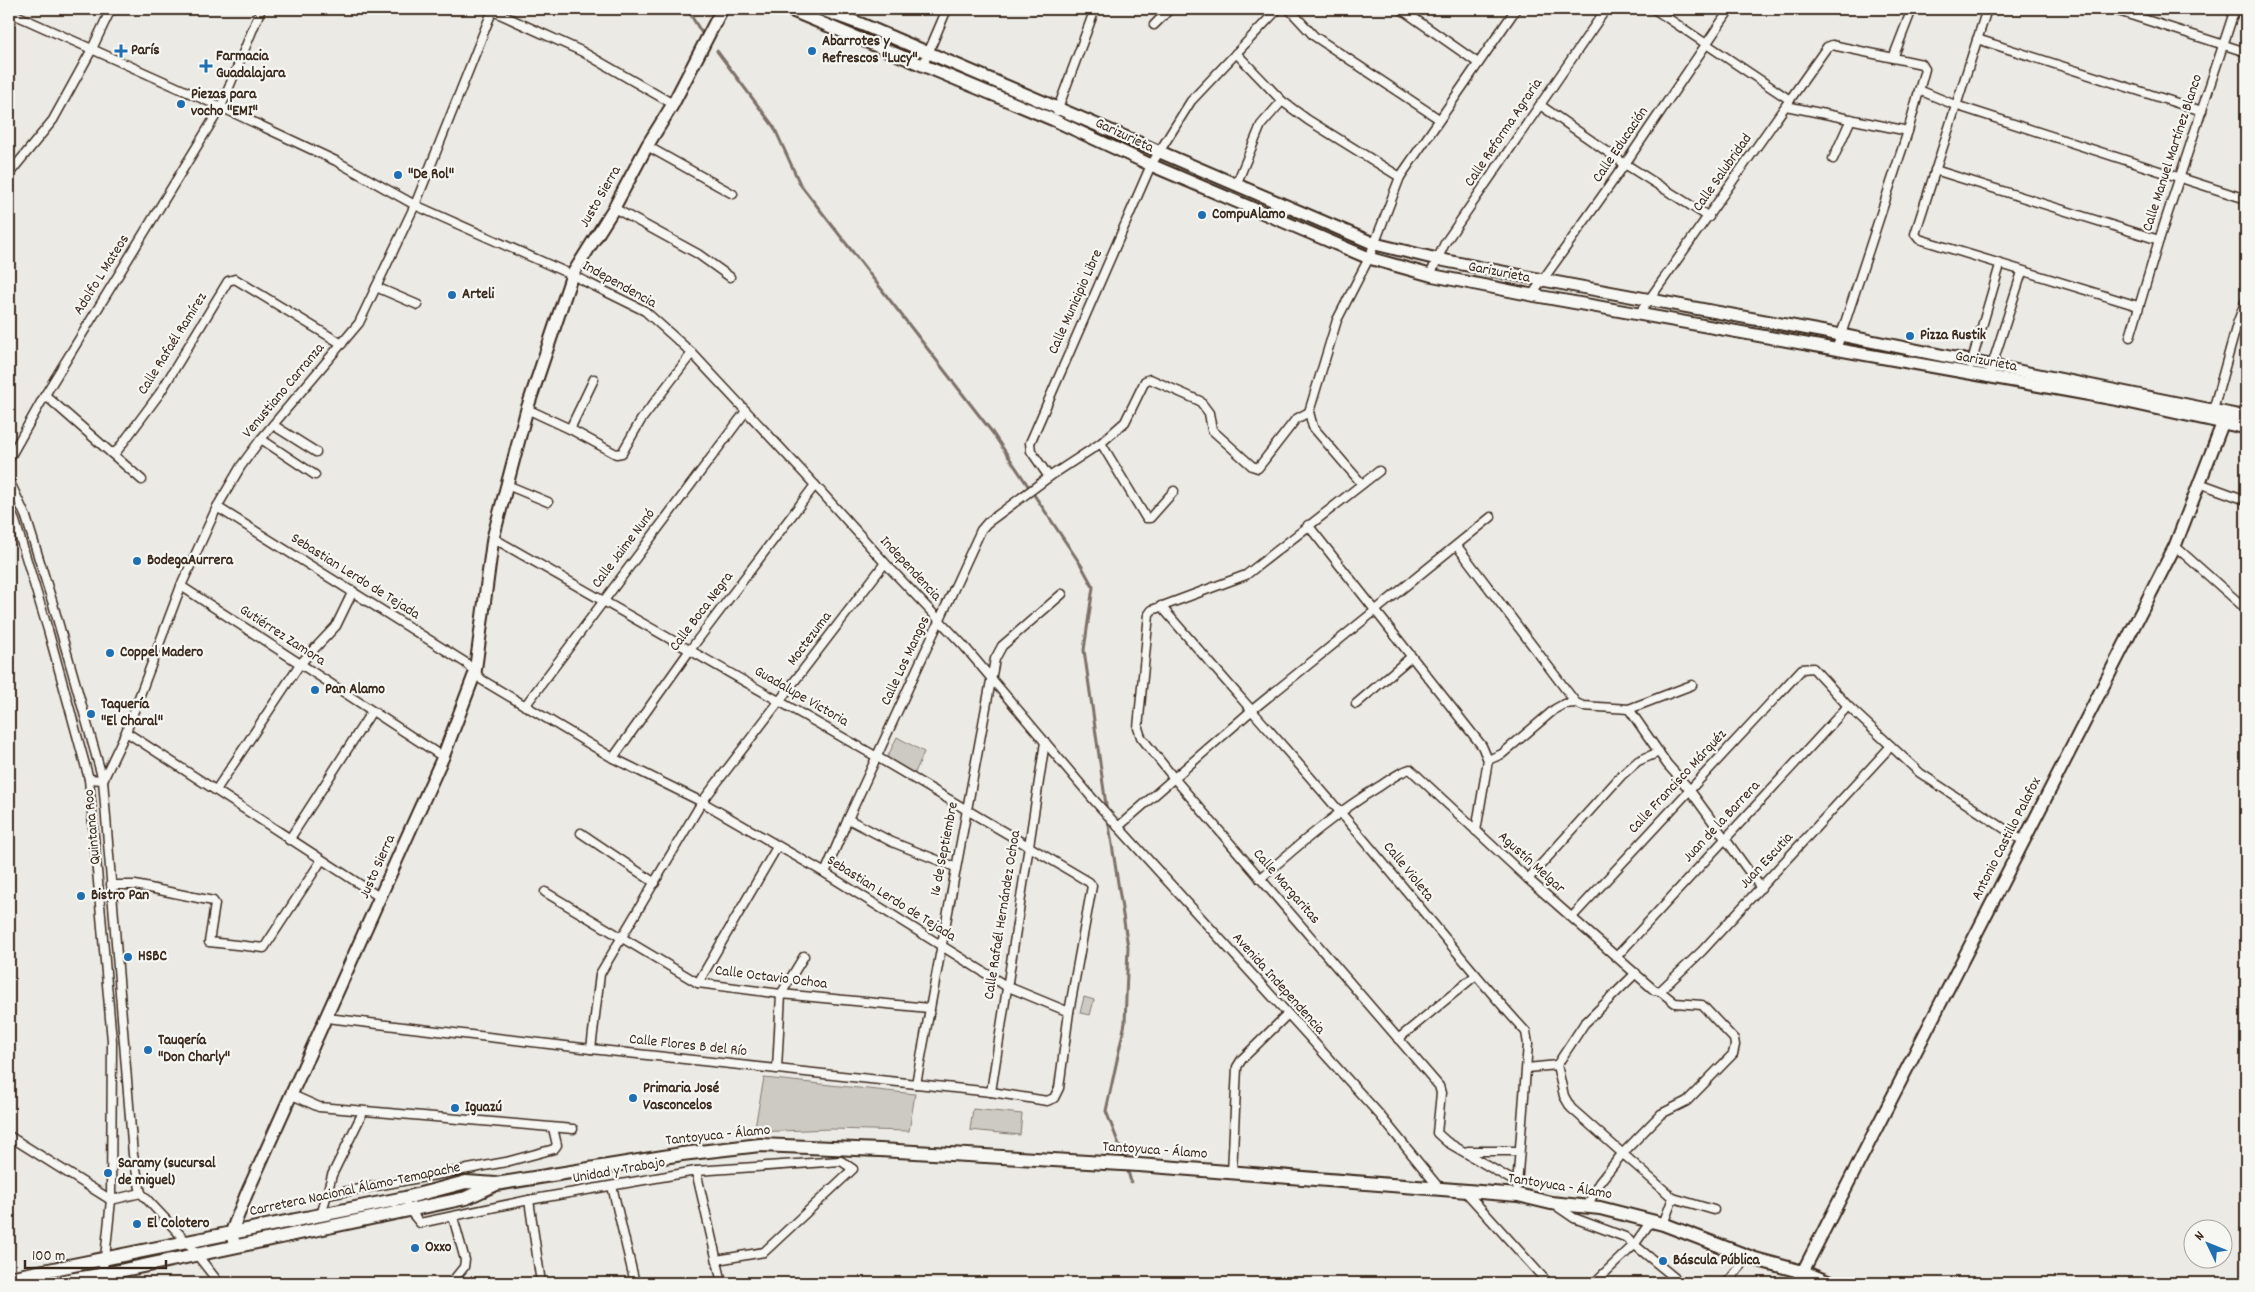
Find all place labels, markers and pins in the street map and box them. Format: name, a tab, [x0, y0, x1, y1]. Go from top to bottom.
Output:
place label: Abarrotes y Refrescos "Lucy"	[822, 31, 918, 70]
place label: París	[131, 40, 160, 62]
marker: París	[115, 45, 127, 57]
marker: Abarrotes y Refrescos "Lucy"	[806, 45, 818, 57]
place label: Farmacia Guadalajara	[216, 46, 286, 85]
marker: Farmacia Guadalajara	[200, 60, 212, 72]
place label: Piezas para vocho "EMI"	[191, 84, 258, 123]
marker: Piezas para vocho "EMI"	[175, 98, 187, 110]
place label: "De Rol"	[408, 164, 454, 186]
marker: "De Rol"	[392, 169, 404, 181]
place label: CompuAlamo	[1212, 204, 1286, 226]
marker: CompuAlamo	[1196, 209, 1208, 221]
place label: Arteli	[462, 284, 494, 306]
marker: Arteli	[446, 289, 458, 301]
place label: Pizza Rustik	[1920, 325, 1986, 347]
marker: Pizza Rustik	[1904, 330, 1916, 342]
place label: BodegaAurrera	[147, 550, 234, 572]
marker: BodegaAurrera	[131, 555, 143, 567]
place label: Coppel Madero	[120, 642, 204, 664]
marker: Coppel Madero	[104, 647, 116, 659]
place label: Pan Alamo	[325, 679, 385, 701]
marker: Pan Alamo	[309, 684, 321, 696]
place label: Taquería "El Charal"	[101, 694, 163, 733]
marker: Taquería "El Charal"	[85, 708, 97, 720]
place label: Bistro Pan	[91, 885, 149, 907]
marker: Bistro Pan	[75, 890, 87, 902]
place label: HSBC	[138, 946, 167, 968]
marker: HSBC	[122, 951, 134, 963]
place label: Tauqería "Don Charly"	[158, 1030, 230, 1069]
marker: Tauqería "Don Charly"	[142, 1044, 154, 1056]
place label: Primaria José Vasconcelos	[643, 1078, 720, 1117]
marker: Primaria José Vasconcelos	[627, 1092, 639, 1104]
place label: Iguazú	[465, 1097, 502, 1119]
marker: Iguazú	[449, 1102, 461, 1114]
place label: Saramy (sucursal de miguel)	[118, 1153, 216, 1192]
marker: Saramy (sucursal de miguel)	[102, 1167, 114, 1179]
place label: El Colotero	[147, 1213, 210, 1235]
marker: El Colotero	[131, 1218, 143, 1230]
place label: Oxxo	[425, 1237, 452, 1259]
marker: Oxxo	[409, 1242, 421, 1254]
place label: Báscula Pública	[1673, 1250, 1761, 1272]
marker: Báscula Pública	[1657, 1255, 1669, 1267]

